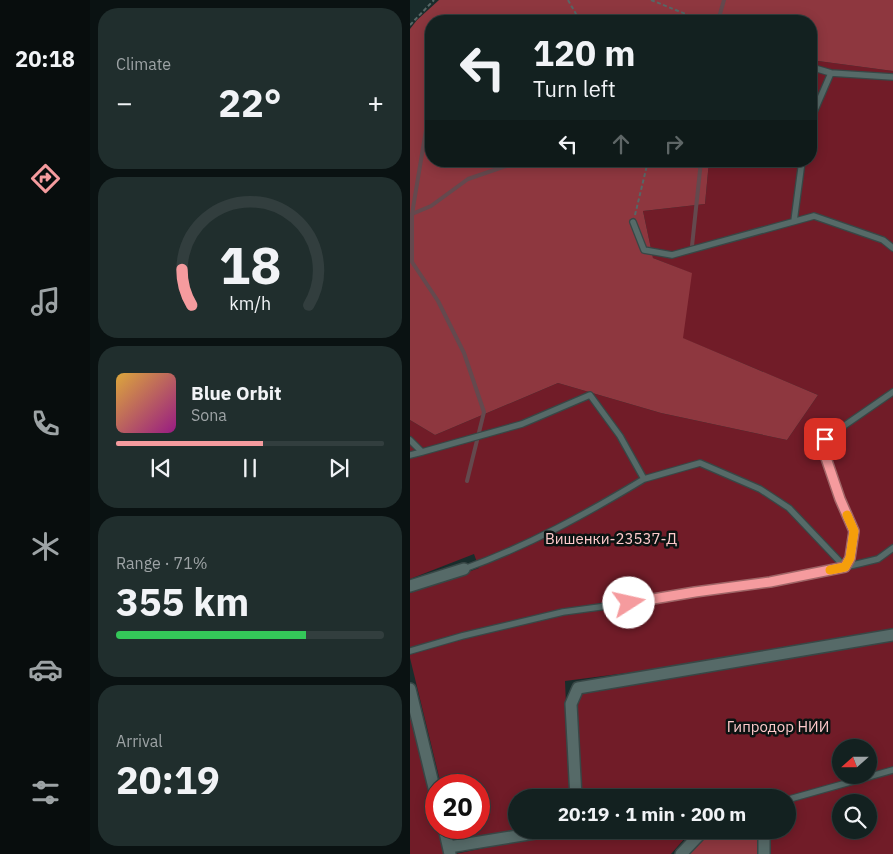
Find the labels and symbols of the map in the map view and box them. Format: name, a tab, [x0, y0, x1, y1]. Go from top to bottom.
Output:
pin	[804, 418, 846, 460]
park label: Вишенки-23537-Д	[545, 529, 677, 548]
position arrow	[602, 576, 654, 628]
park label: Гипродор НИИ	[727, 717, 829, 736]
north arrow	[832, 739, 878, 784]
speed limit sign: 20	[425, 774, 490, 839]

